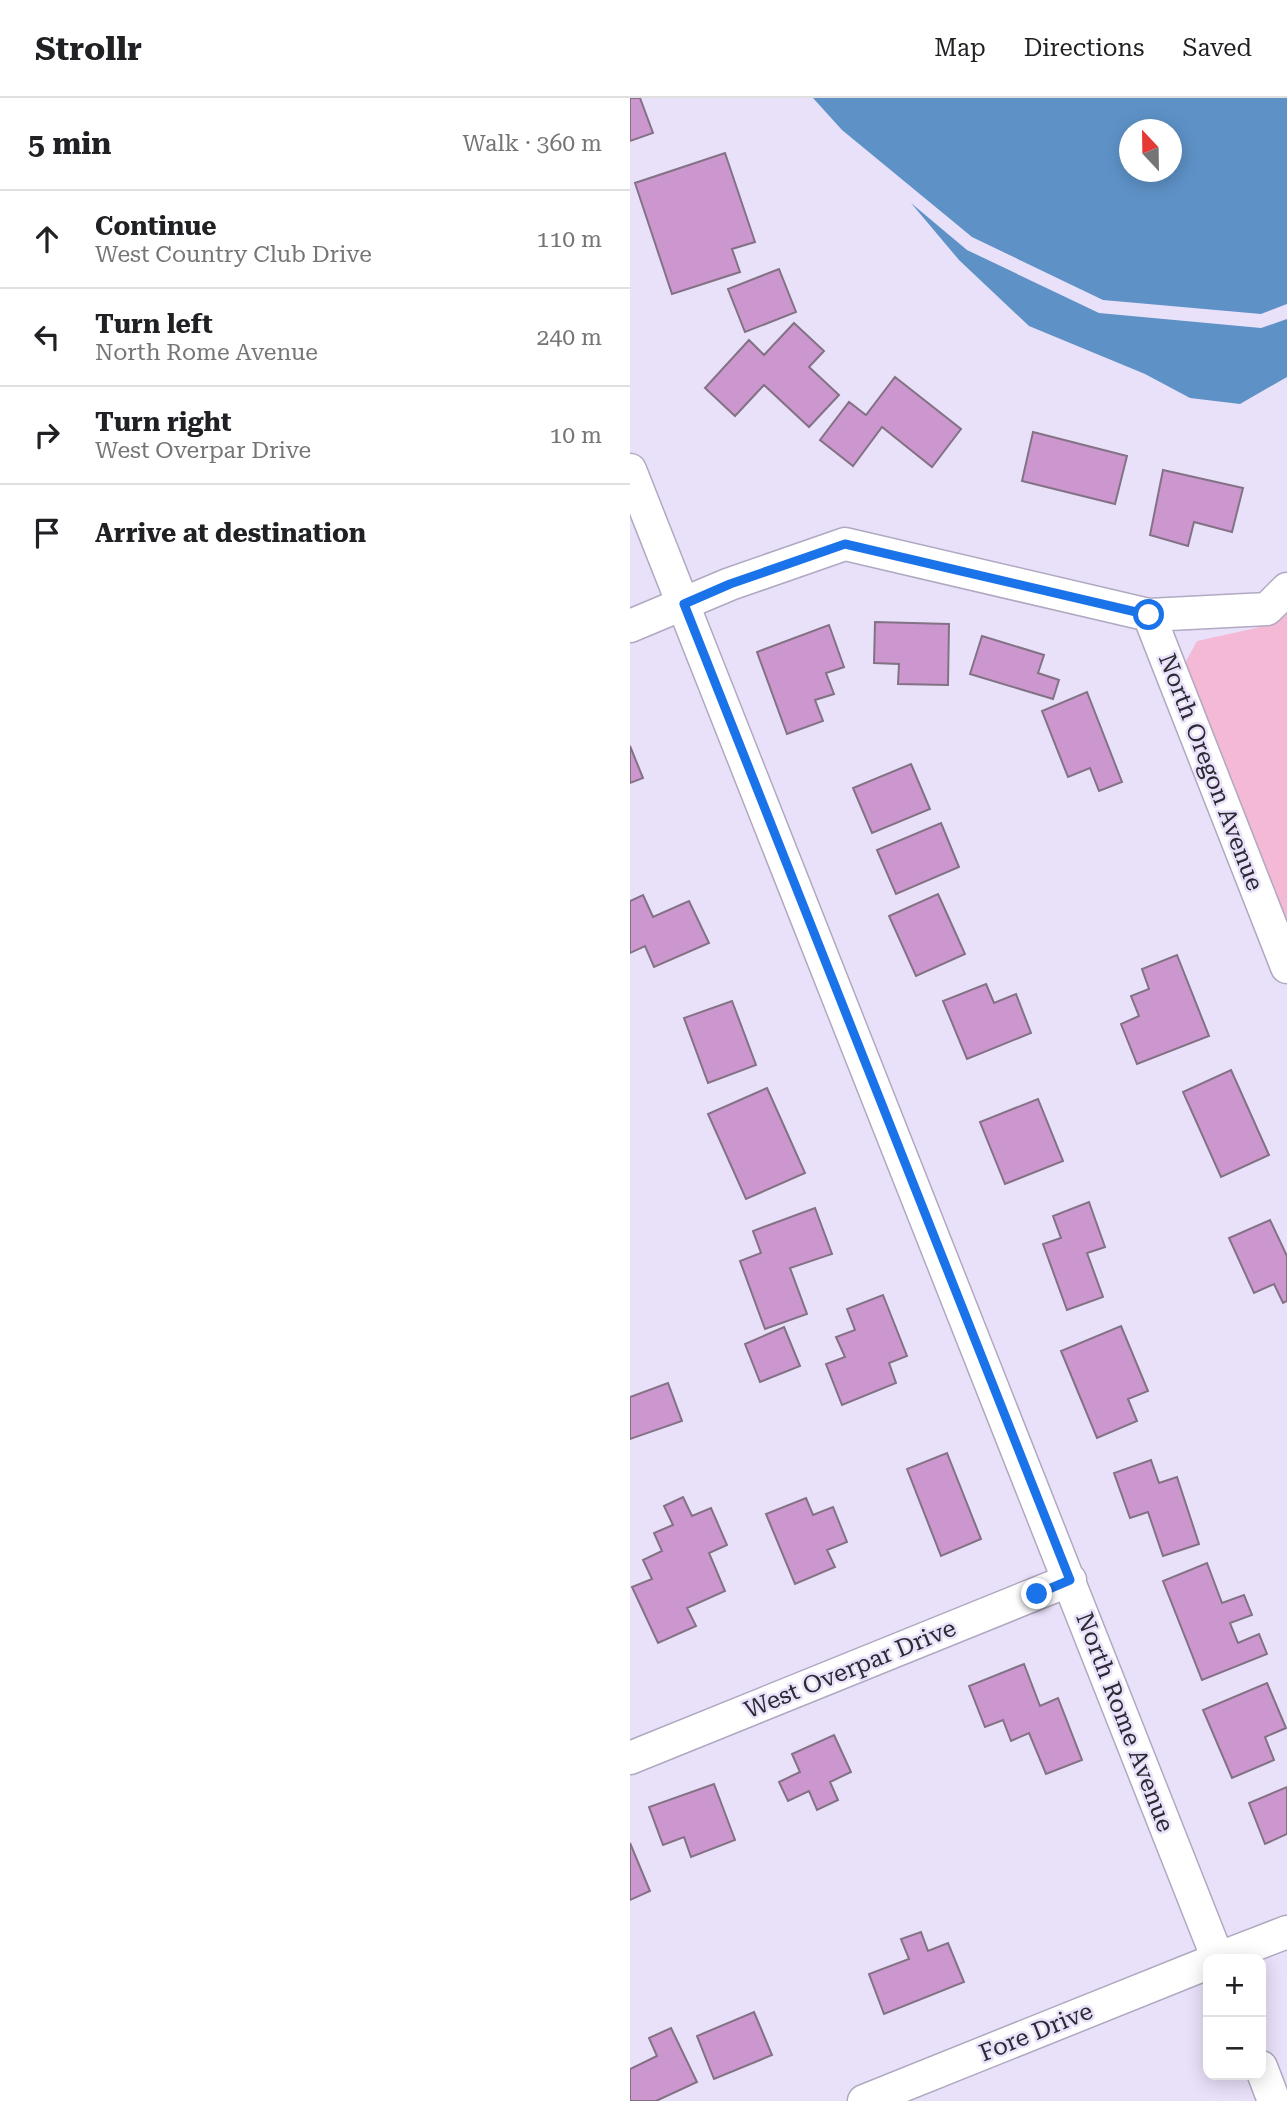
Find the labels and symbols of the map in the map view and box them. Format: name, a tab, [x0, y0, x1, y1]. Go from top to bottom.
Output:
north arrow	[1119, 119, 1182, 182]
route start	[1133, 599, 1164, 630]
street label: North Oregon Avenue	[1153, 650, 1269, 894]
route end	[1021, 1578, 1052, 1609]
street label: North Rome Avenue	[1070, 1608, 1180, 1836]
street label: West Overpar Drive	[740, 1614, 960, 1724]
street label: Fore Drive	[975, 1997, 1097, 2067]

